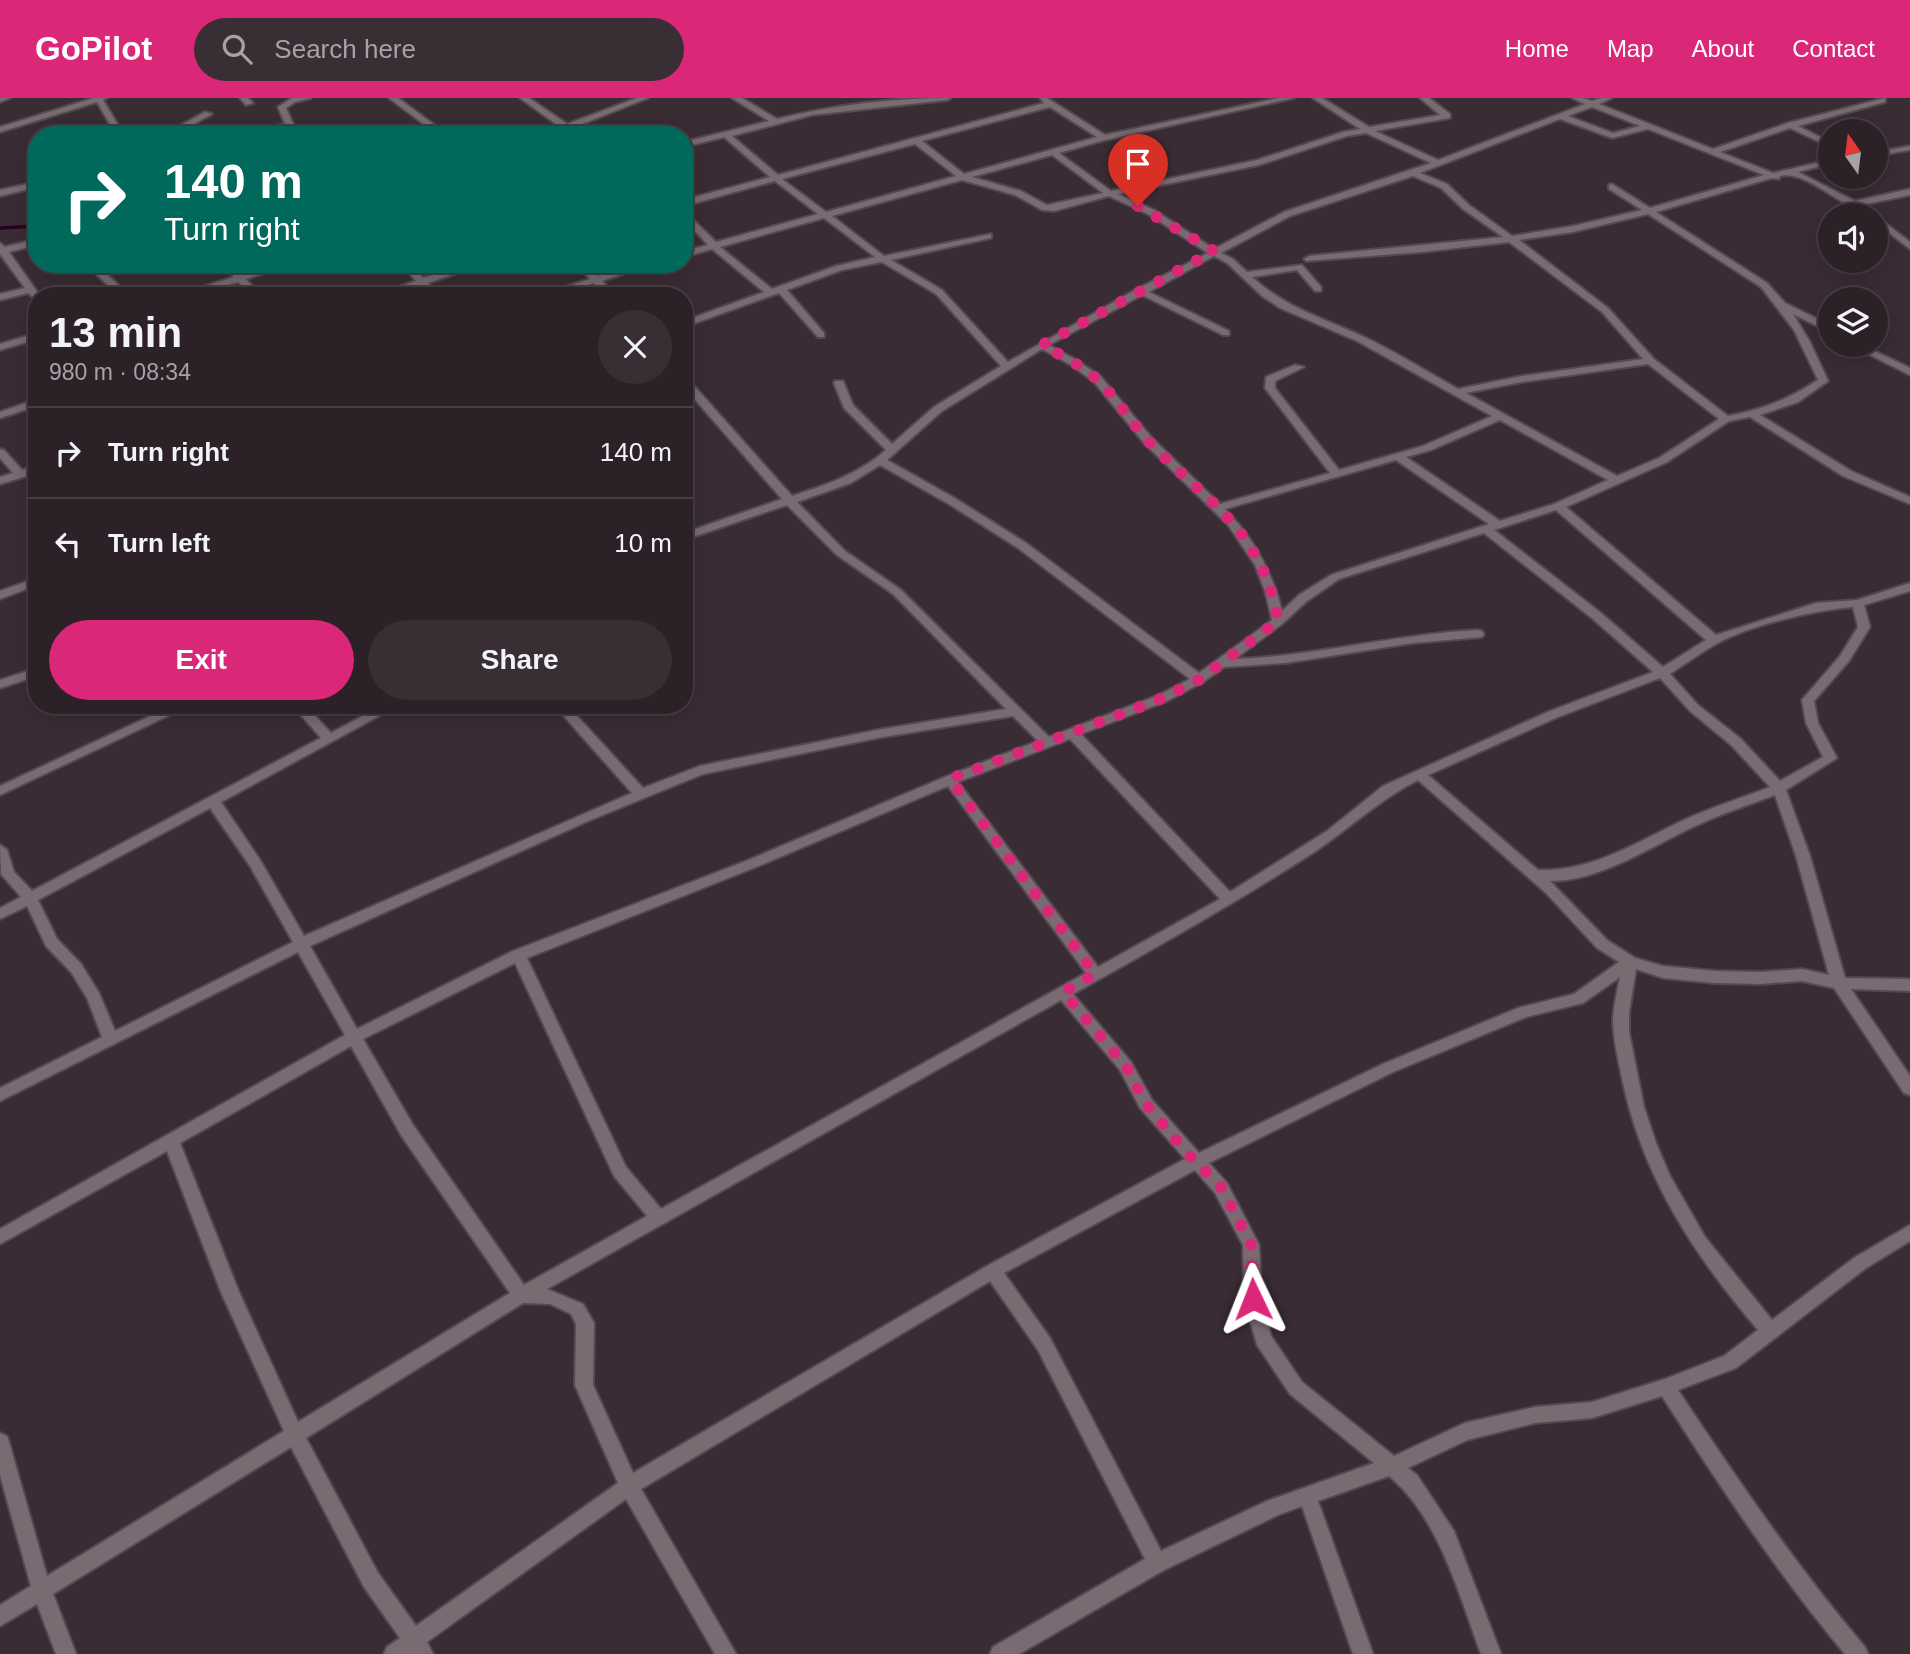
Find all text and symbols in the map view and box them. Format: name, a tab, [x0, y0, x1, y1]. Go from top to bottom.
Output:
search box	[194, 18, 684, 81]
text: GoPilot	[35, 30, 152, 67]
icon: search	[218, 30, 256, 68]
text: Search here	[274, 34, 416, 64]
text: Home	[1505, 35, 1569, 62]
text: Map	[1607, 35, 1654, 62]
text: About	[1692, 35, 1754, 62]
text: Contact	[1792, 35, 1875, 62]
north arrow	[1818, 119, 1888, 189]
map controls	[1818, 119, 1888, 357]
pin	[1108, 134, 1168, 206]
icon: arrive	[1119, 145, 1157, 183]
icon: right	[49, 154, 140, 245]
text: 140 m	[164, 154, 303, 208]
button: sound	[1818, 203, 1888, 273]
text: Turn right	[164, 211, 300, 247]
button: layers	[1818, 287, 1888, 357]
text: 13 min	[49, 309, 182, 356]
button: close	[598, 310, 672, 384]
text: 980 m · 08:34	[49, 359, 191, 385]
icon: right	[49, 434, 87, 472]
text: Turn right	[108, 437, 229, 467]
text: 140 m	[600, 437, 672, 467]
icon: left	[49, 525, 87, 563]
text: Turn left	[108, 528, 210, 558]
text: 10 m	[614, 528, 672, 558]
button: Exit	[49, 620, 354, 700]
button: Share	[368, 620, 672, 700]
position arrow	[1216, 1262, 1290, 1336]

